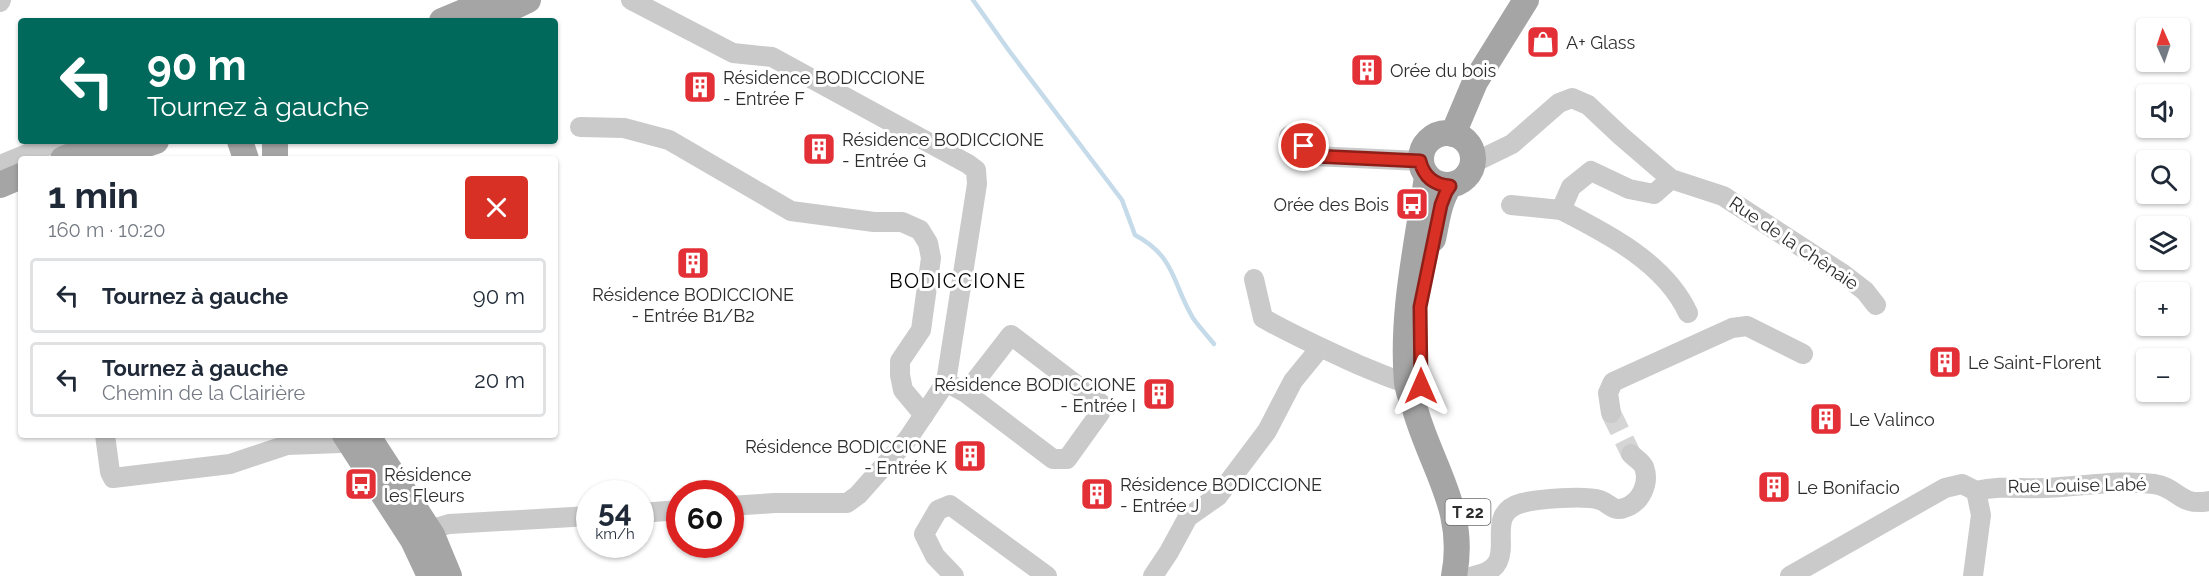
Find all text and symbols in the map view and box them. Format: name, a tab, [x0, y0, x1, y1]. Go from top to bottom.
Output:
north arrow	[2136, 18, 2190, 72]
map controls	[2136, 18, 2190, 402]
shop icon: A+ Glass	[1525, 24, 1561, 60]
place label: A+ Glass	[1566, 32, 1636, 53]
text: 90 m	[147, 41, 247, 90]
icon: left	[48, 42, 126, 120]
building icon: Orée du bois	[1349, 52, 1385, 88]
place label: Orée du bois	[1390, 60, 1496, 81]
place label: Résidence BODICCIONE - Entrée F	[723, 67, 925, 109]
building icon: Résidence BODICCIONE - Entrée F	[682, 69, 718, 105]
button: sound	[2136, 84, 2190, 138]
text: Tournez à gauche	[147, 91, 369, 122]
pin	[1278, 120, 1329, 171]
place label: Résidence BODICCIONE - Entrée G	[842, 129, 1044, 171]
icon: arrive	[1287, 129, 1320, 162]
building icon: Résidence BODICCIONE - Entrée G	[801, 131, 837, 167]
button: search	[2136, 150, 2190, 204]
text: 1 min	[48, 174, 139, 216]
button: close	[465, 176, 528, 239]
bus stop icon: Orée des Bois	[1394, 186, 1430, 222]
street label: Rue de la Chênaie	[1725, 192, 1863, 294]
place label: Orée des Bois	[1273, 194, 1389, 215]
button: layers	[2136, 216, 2190, 270]
text: 160 m · 10:20	[48, 218, 166, 242]
building icon: Résidence BODICCIONE - Entrée B1/B2	[675, 245, 711, 281]
district label: BODICCIONE	[889, 269, 1027, 293]
icon: left	[51, 279, 84, 312]
button: +	[2136, 282, 2190, 336]
text: Tournez à gauche	[102, 283, 288, 309]
text: 90 m	[473, 283, 525, 309]
place label: Résidence BODICCIONE - Entrée B1/B2	[592, 284, 794, 326]
building icon: Le Saint-Florent	[1927, 344, 1963, 380]
button: −	[2136, 348, 2190, 402]
place label: Le Saint-Florent	[1968, 352, 2101, 373]
position arrow	[1389, 354, 1453, 418]
text: Tournez à gauche	[102, 355, 288, 381]
icon: left	[51, 363, 84, 396]
text: 20 m	[474, 367, 525, 393]
place label: Résidence BODICCIONE - Entrée I	[934, 374, 1136, 416]
building icon: Résidence BODICCIONE - Entrée I	[1141, 376, 1177, 412]
text: Chemin de la Clairière	[102, 381, 305, 405]
building icon: Le Valinco	[1808, 401, 1844, 437]
place label: Le Valinco	[1849, 409, 1935, 430]
place label: Résidence BODICCIONE - Entrée K	[745, 436, 947, 478]
building icon: Résidence BODICCIONE - Entrée K	[952, 438, 988, 474]
place label: Résidence les Fleurs	[384, 464, 472, 506]
bus stop icon: Résidence les Fleurs	[343, 466, 379, 502]
building icon: Le Bonifacio	[1756, 469, 1792, 505]
street label: Rue Louise Labé	[2007, 473, 2147, 497]
place label: Résidence BODICCIONE - Entrée J	[1120, 474, 1322, 516]
building icon: Résidence BODICCIONE - Entrée J	[1079, 476, 1115, 512]
place label: Le Bonifacio	[1797, 477, 1900, 498]
speed limit sign: 60	[666, 480, 744, 558]
text: 54	[598, 494, 632, 529]
road number: T 22	[1446, 499, 1490, 525]
text: km/h	[595, 525, 635, 543]

